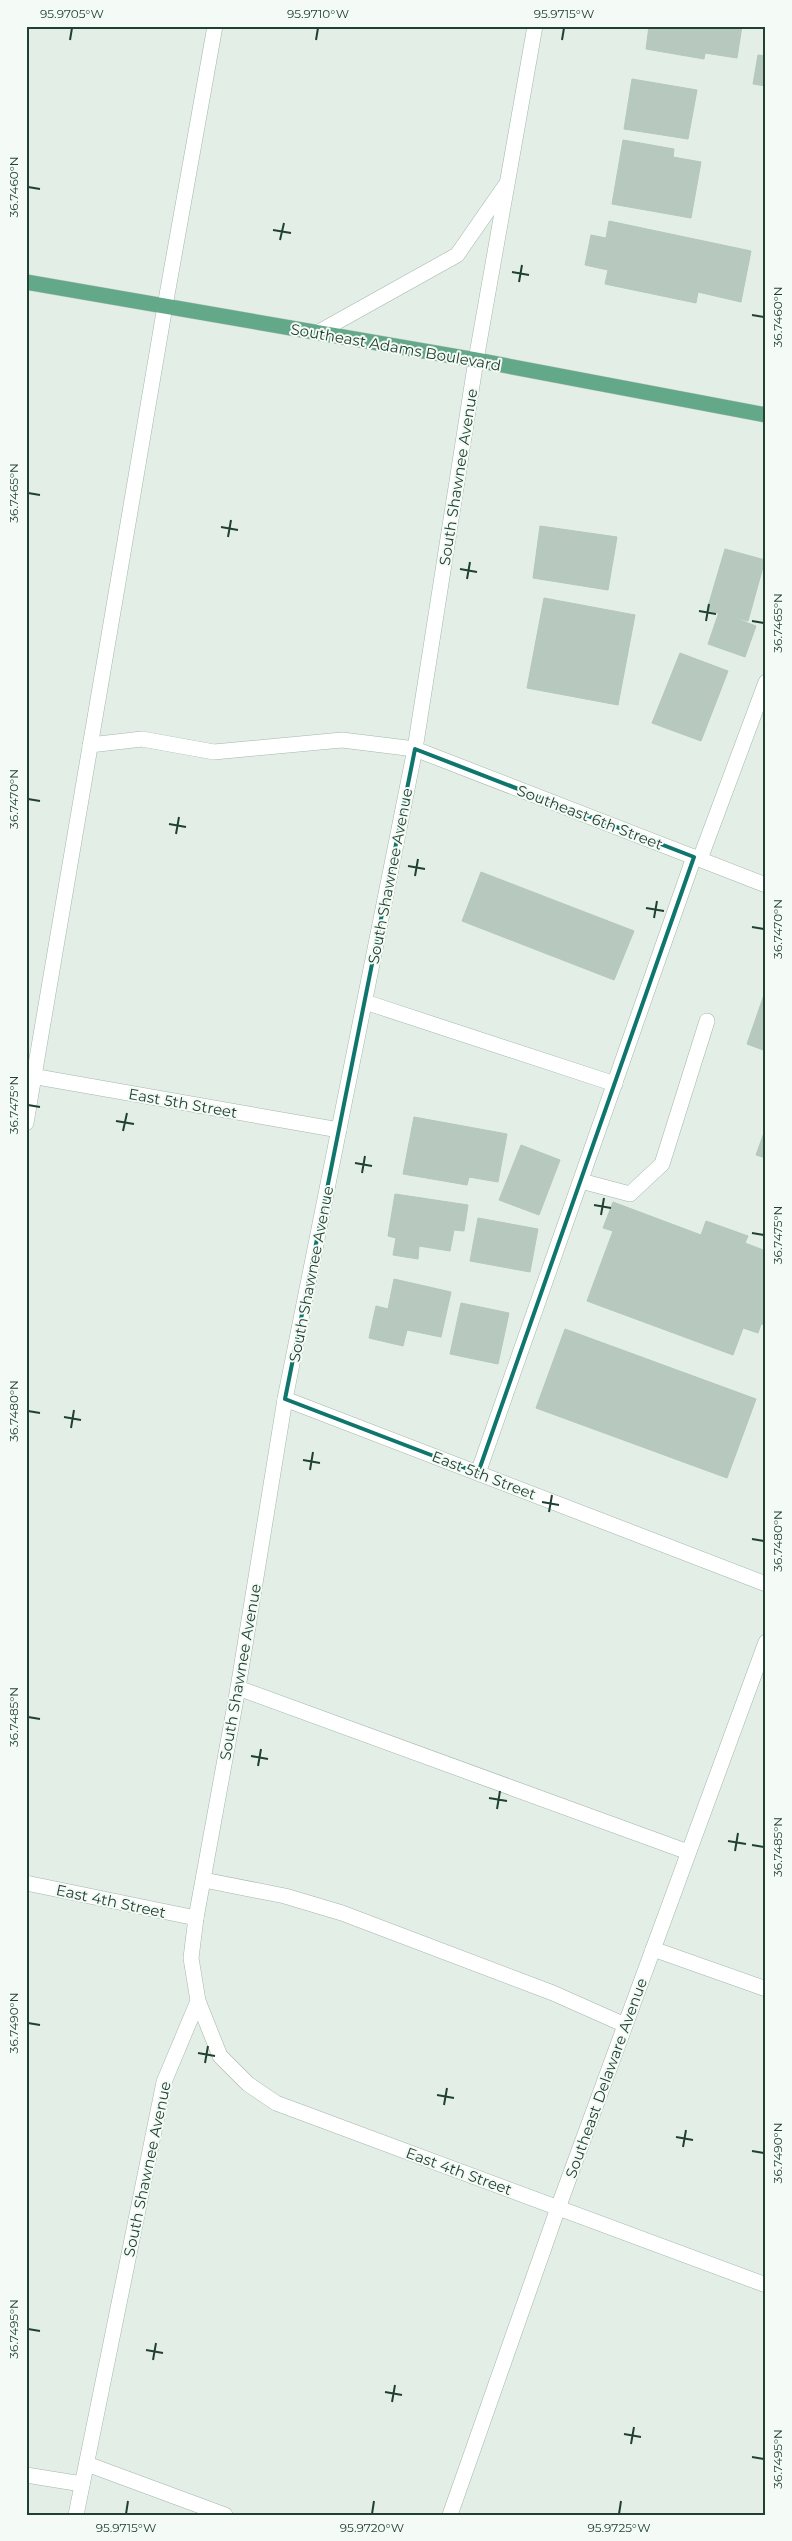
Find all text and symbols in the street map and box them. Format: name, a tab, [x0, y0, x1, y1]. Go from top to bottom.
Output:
text: 95.9705°W	[40, 6, 104, 21]
text: 95.9710°W	[287, 6, 349, 21]
text: 95.9715°W	[534, 6, 594, 21]
text: 36.7460°N	[6, 157, 21, 217]
text: 36.7460°N	[770, 287, 785, 347]
street label: Southeast Adams Boulevard	[289, 319, 503, 375]
street label: South Shawnee Avenue	[435, 387, 481, 567]
text: 36.7465°N	[6, 463, 21, 523]
text: 36.7465°N	[770, 593, 785, 653]
text: 36.7470°N	[6, 769, 21, 829]
street label: Southeast 6th Street	[514, 780, 666, 854]
street label: South Shawnee Avenue	[364, 786, 416, 966]
text: 36.7470°N	[770, 899, 785, 959]
text: 36.7475°N	[6, 1076, 21, 1134]
street label: East 5th Street	[127, 1084, 239, 1122]
street label: South Shawnee Avenue	[285, 1184, 337, 1364]
text: 36.7475°N	[770, 1206, 785, 1264]
text: 36.7480°N	[6, 1380, 21, 1442]
street label: East 5th Street	[429, 1446, 539, 1504]
text: 36.7480°N	[770, 1510, 785, 1572]
street label: South Shawnee Avenue	[215, 1582, 265, 1762]
text: 36.7485°N	[6, 1687, 21, 1747]
text: 36.7485°N	[770, 1817, 785, 1877]
street label: East 4th Street	[54, 1880, 168, 1922]
street label: Southeast Delaware Avenue	[561, 1975, 651, 2181]
text: 36.7490°N	[6, 1993, 21, 2053]
street label: South Shawnee Avenue	[119, 2080, 175, 2258]
text: 36.7490°N	[770, 2123, 785, 2183]
street label: East 4th Street	[403, 2143, 515, 2199]
text: 36.7495°N	[6, 2299, 21, 2359]
text: 36.7495°N	[770, 2429, 785, 2489]
text: 95.9715°W	[96, 2520, 156, 2535]
text: 95.9720°W	[340, 2520, 404, 2535]
text: 95.9725°W	[587, 2520, 651, 2535]

